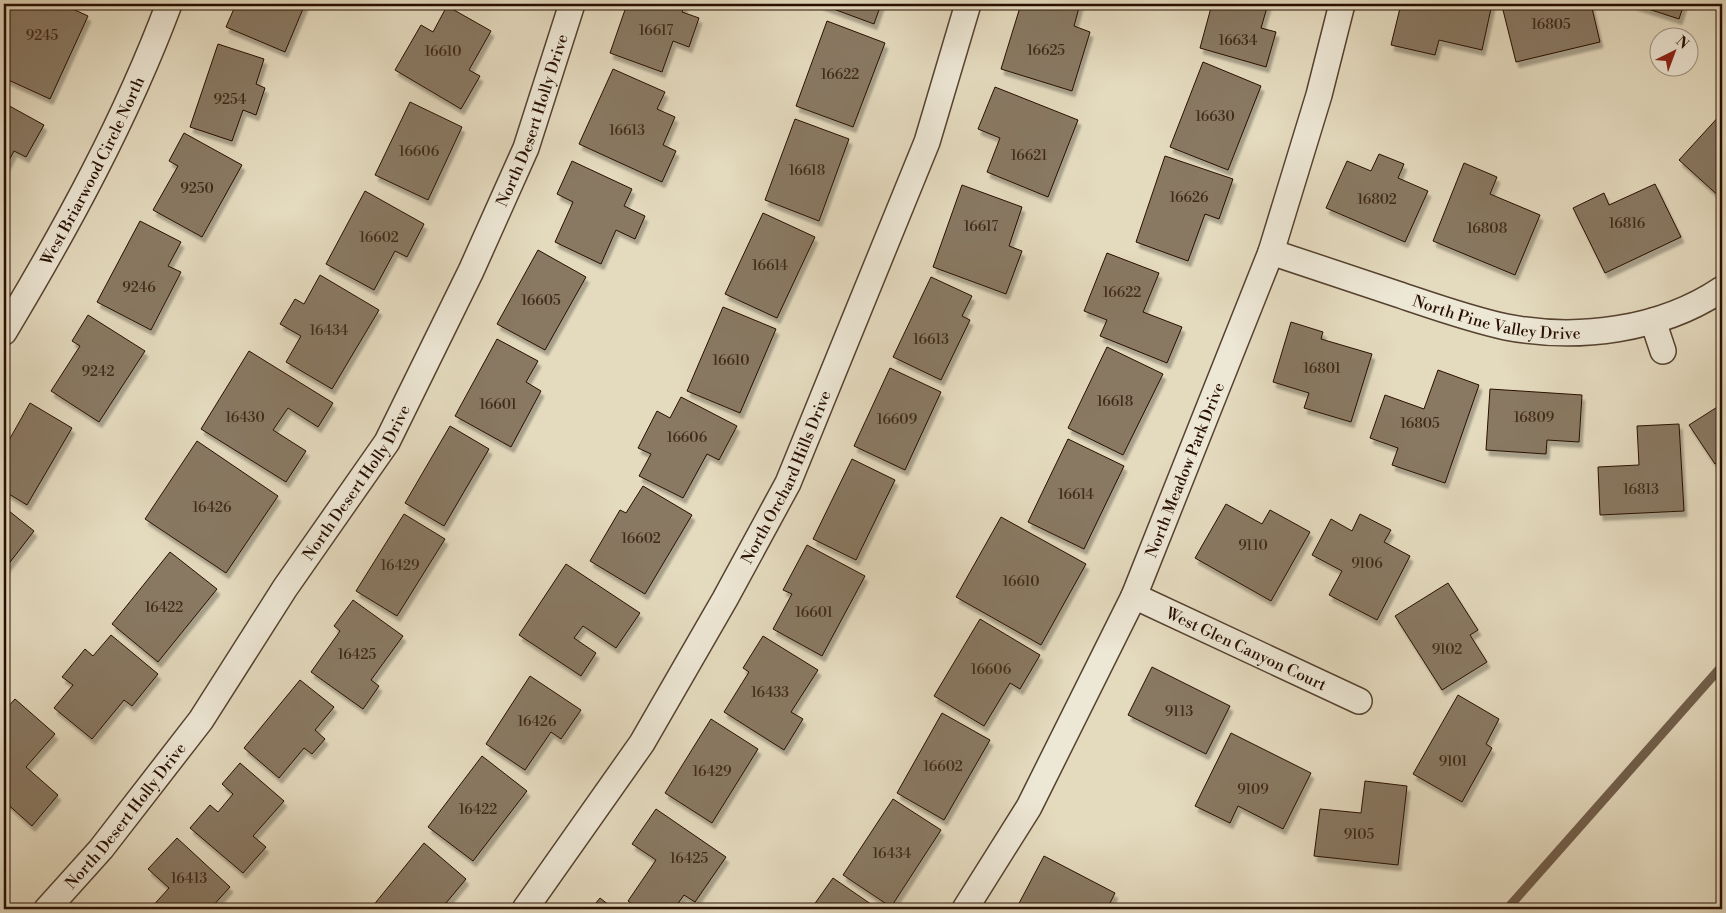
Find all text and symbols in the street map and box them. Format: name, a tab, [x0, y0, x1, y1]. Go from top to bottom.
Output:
house number: 16805	[1531, 16, 1571, 34]
house number: 16617	[639, 22, 673, 40]
house number: 9245	[26, 27, 59, 45]
north arrow	[1648, 28, 1698, 78]
street label: North Desert Holly Drive	[492, 32, 573, 210]
house number: 16634	[1219, 32, 1257, 50]
text: N	[1672, 33, 1692, 53]
house number: 16625	[1027, 42, 1065, 60]
house number: 16610	[425, 43, 461, 61]
house number: 16622	[821, 66, 859, 84]
street label: West Briarwood Circle North	[36, 73, 149, 270]
house number: 9254	[214, 91, 246, 109]
house number: 16630	[1195, 108, 1235, 126]
house number: 16613	[609, 122, 645, 140]
house number: 16606	[399, 143, 440, 161]
house number: 16621	[1011, 147, 1047, 165]
house number: 16618	[789, 162, 825, 180]
house number: 9250	[180, 180, 214, 198]
house number: 16626	[1170, 189, 1209, 207]
house number: 16802	[1357, 191, 1397, 209]
house number: 16816	[1609, 215, 1646, 233]
house number: 16617	[964, 218, 998, 236]
house number: 16808	[1467, 220, 1507, 238]
house number: 16602	[359, 229, 399, 247]
house number: 16614	[752, 257, 788, 275]
house number: 9246	[122, 279, 156, 297]
house number: 16622	[1103, 284, 1141, 302]
street label: North Pine Valley Drive	[1410, 291, 1581, 344]
house number: 16605	[521, 292, 561, 310]
house number: 16434	[310, 322, 348, 340]
house number: 16613	[913, 331, 949, 349]
house number: 16610	[713, 352, 749, 370]
house number: 16801	[1303, 360, 1341, 378]
house number: 9242	[82, 363, 114, 381]
street label: North Meadow Park Drive	[1141, 380, 1229, 561]
street label: North Orchard Hills Drive	[737, 387, 836, 567]
house number: 16618	[1097, 393, 1133, 411]
house number: 16601	[479, 396, 517, 414]
street label: North Desert Holly Drive	[299, 402, 415, 564]
house number: 16430	[225, 409, 265, 427]
house number: 16809	[1514, 409, 1554, 427]
house number: 16609	[877, 411, 917, 429]
house number: 16805	[1400, 415, 1440, 433]
house number: 16606	[667, 429, 708, 447]
house number: 16813	[1623, 481, 1659, 499]
house number: 16614	[1058, 486, 1094, 504]
house number: 16426	[192, 499, 232, 517]
house number: 16602	[621, 530, 661, 548]
house number: 9110	[1238, 537, 1268, 555]
house number: 9106	[1351, 555, 1383, 573]
house number: 16429	[380, 557, 420, 575]
house number: 16610	[1003, 573, 1039, 591]
house number: 16422	[145, 599, 183, 617]
street label: West Glen Canyon Court	[1161, 603, 1330, 696]
house number: 16601	[795, 604, 833, 622]
house number: 9102	[1432, 641, 1462, 659]
house number: 16425	[338, 646, 376, 664]
house number: 16606	[971, 661, 1012, 679]
house number: 16433	[751, 684, 789, 702]
house number: 9113	[1165, 703, 1193, 721]
house number: 16426	[517, 713, 557, 731]
street label: North Desert Holly Drive	[61, 739, 191, 893]
house number: 9101	[1439, 753, 1467, 771]
house number: 16602	[923, 758, 963, 776]
house number: 16429	[692, 763, 732, 781]
house number: 9109	[1237, 781, 1269, 799]
house number: 16422	[459, 801, 497, 819]
house number: 9105	[1344, 826, 1375, 844]
house number: 16434	[873, 845, 911, 863]
house number: 16425	[670, 850, 708, 868]
house number: 16413	[171, 870, 207, 888]

